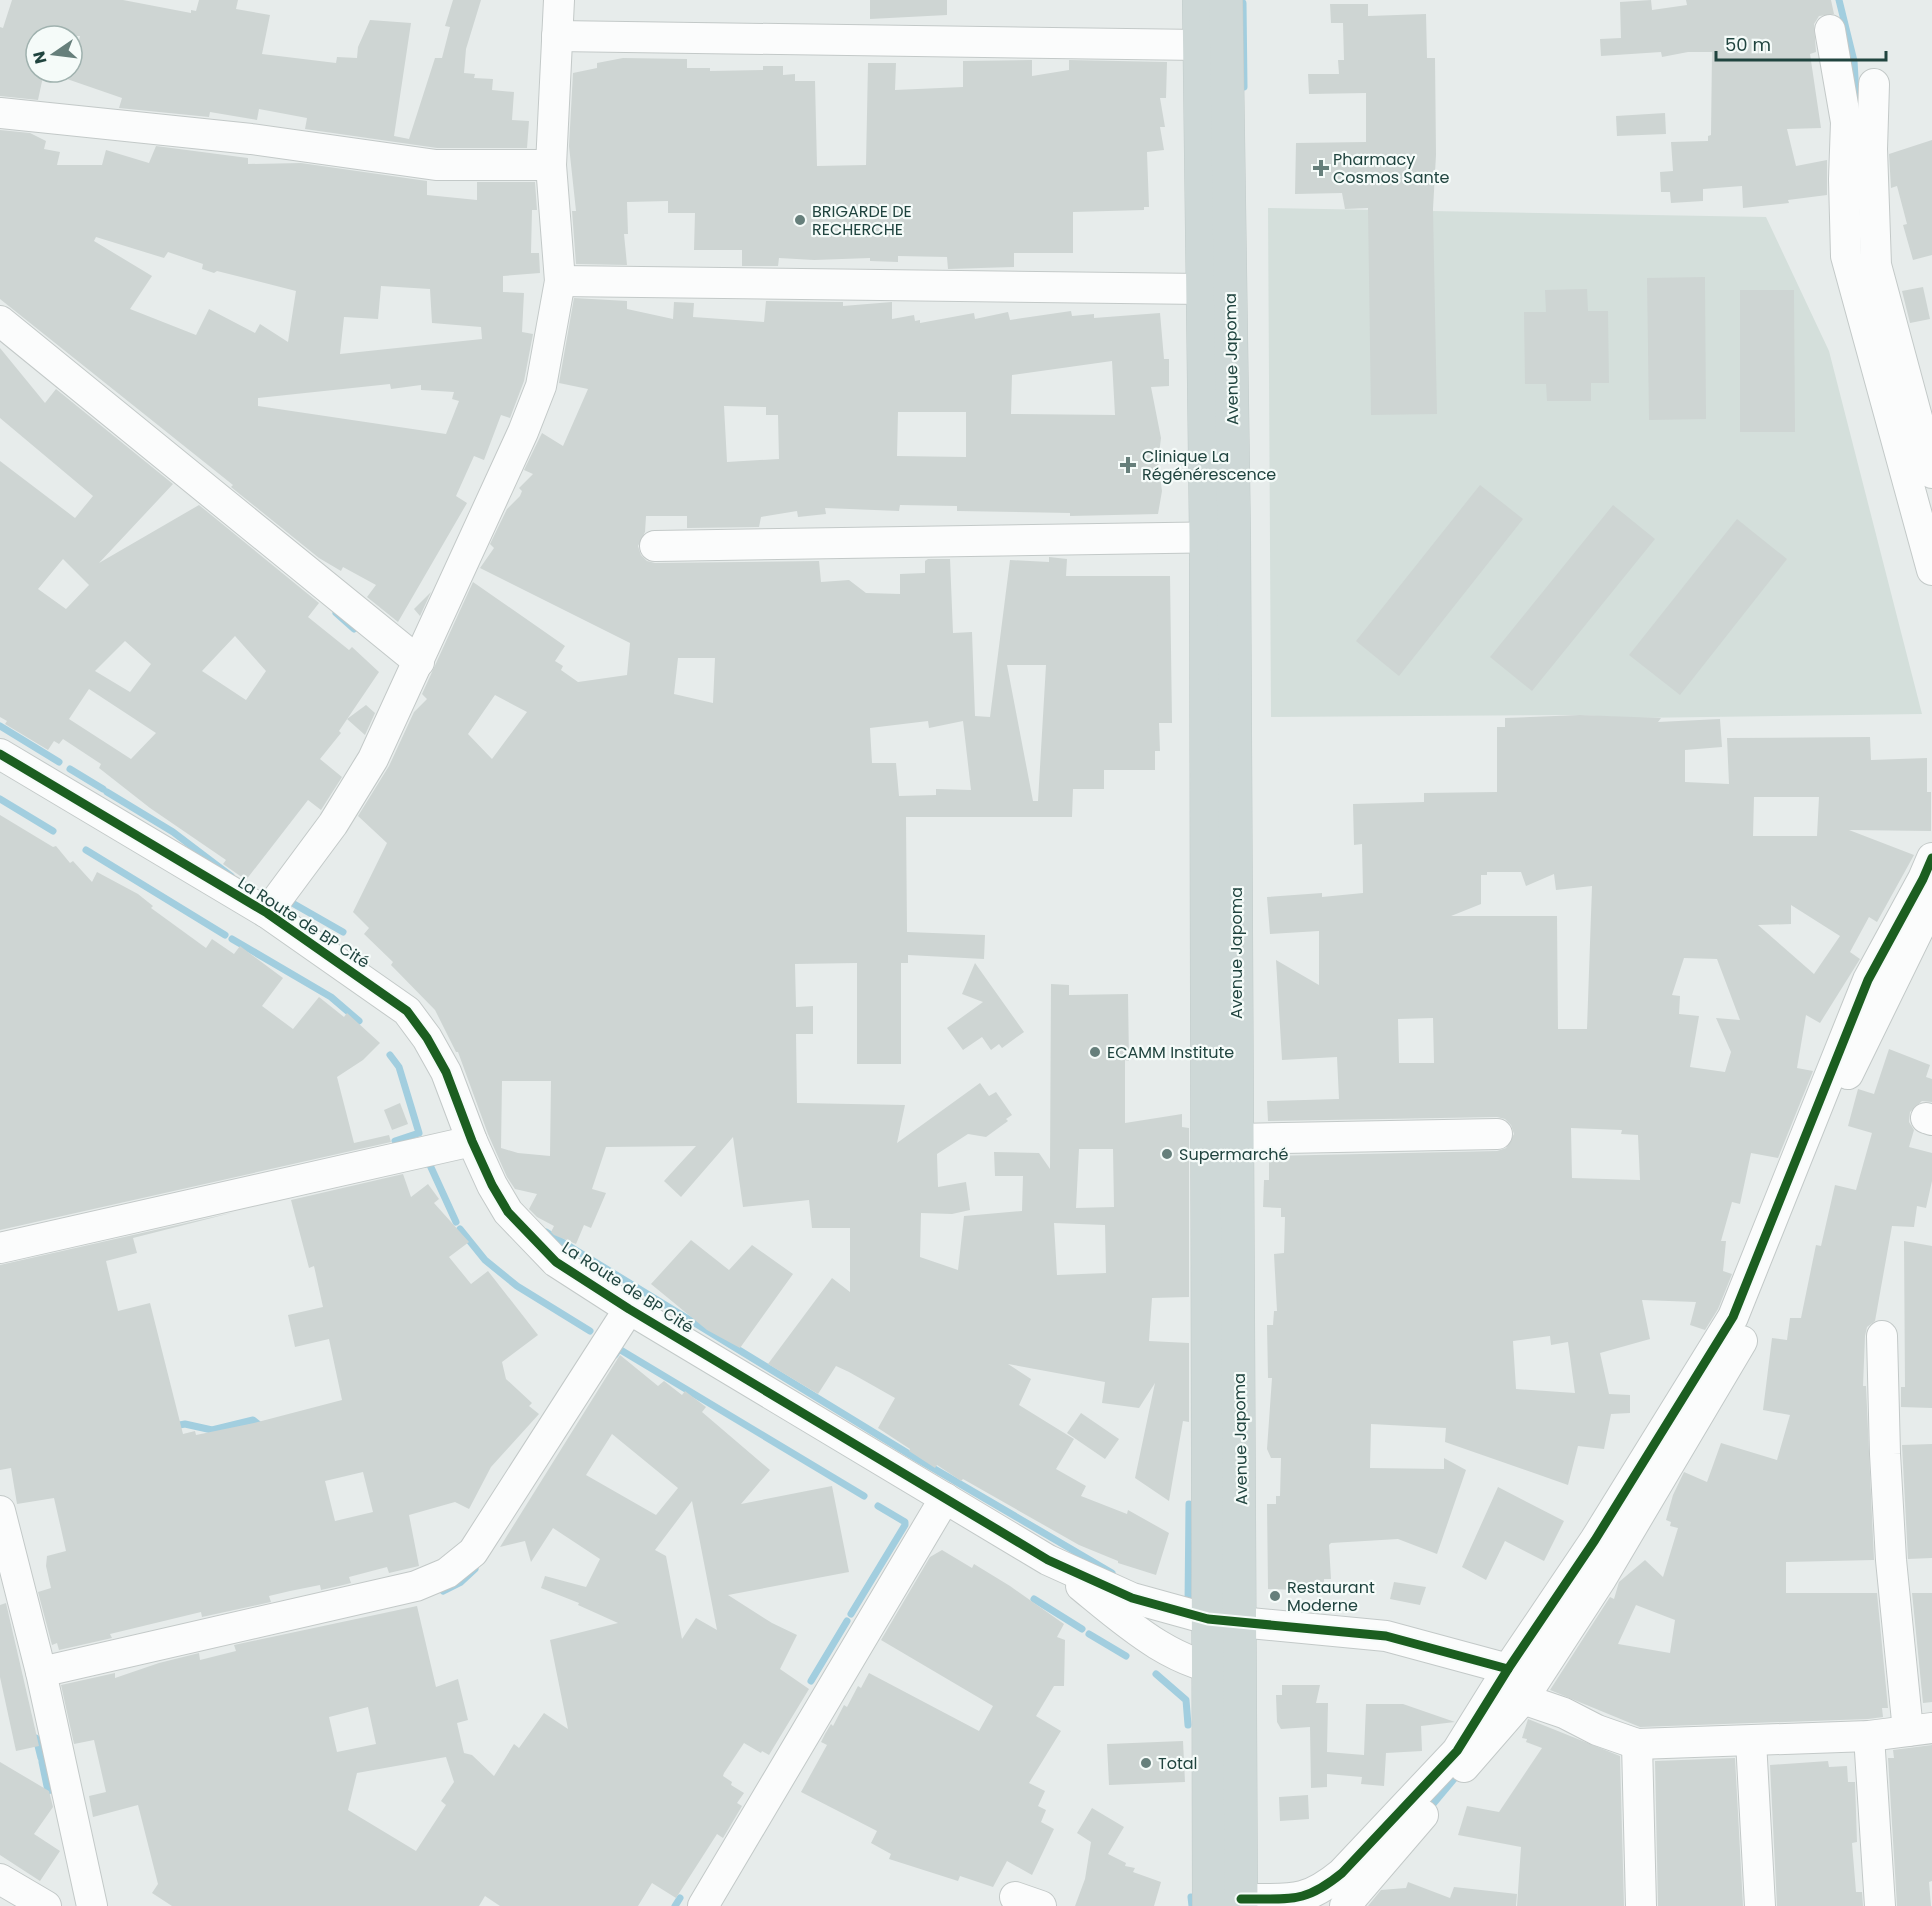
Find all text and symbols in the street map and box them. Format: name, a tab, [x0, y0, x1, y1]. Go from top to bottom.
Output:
north arrow	[24, 24, 84, 84]
scale bar	[1716, 24, 1886, 62]
text: 50 m	[1725, 32, 1771, 57]
text: N	[27, 49, 53, 66]
place label: Pharmacy Cosmos Sante	[1333, 148, 1450, 189]
marker: Pharmacy Cosmos Sante	[1314, 161, 1328, 175]
place label: BRIGARDE DE RECHERCHE	[812, 200, 912, 241]
marker: BRIGARDE DE RECHERCHE	[793, 213, 807, 227]
street label: Avenue Japoma	[1219, 293, 1244, 425]
place label: Clinique La Régénérescence	[1142, 445, 1276, 486]
marker: Clinique La Régénérescence	[1119, 456, 1137, 474]
street label: La Route de BP Cité	[233, 871, 374, 974]
street label: Avenue Japoma	[1225, 887, 1248, 1019]
place label: ECAMM Institute	[1107, 1041, 1234, 1064]
marker: ECAMM Institute	[1088, 1045, 1102, 1059]
place label: Supermarché	[1179, 1143, 1289, 1166]
marker: Supermarché	[1160, 1147, 1174, 1161]
street label: La Route de BP Cité	[557, 1236, 698, 1339]
street label: Avenue Japoma	[1228, 1373, 1253, 1505]
place label: Restaurant Moderne	[1287, 1576, 1375, 1617]
marker: Restaurant Moderne	[1268, 1589, 1282, 1603]
place label: Total	[1158, 1752, 1197, 1775]
marker: Total	[1139, 1756, 1153, 1770]

